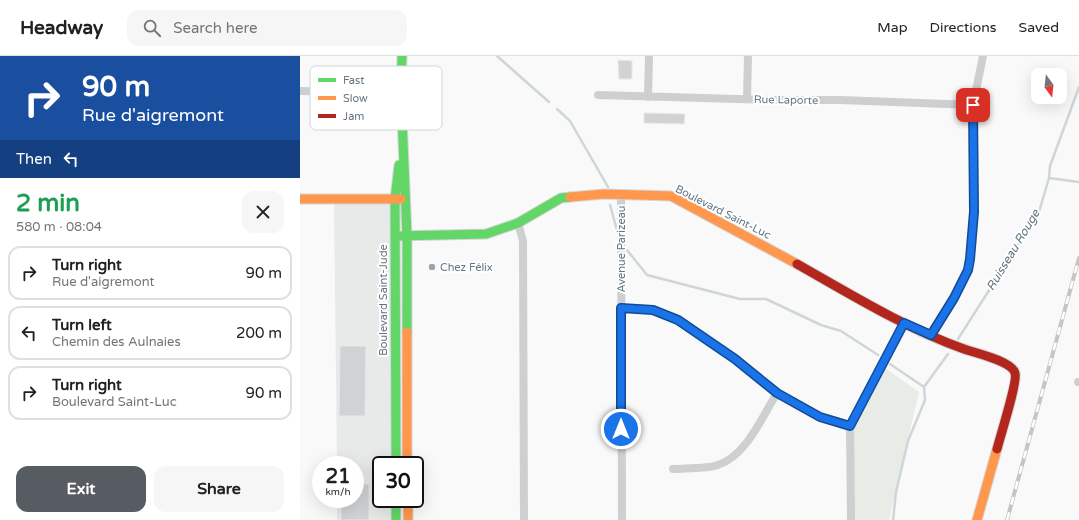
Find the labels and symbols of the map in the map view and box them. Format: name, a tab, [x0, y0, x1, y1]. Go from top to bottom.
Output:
legend	[310, 66, 442, 130]
north arrow	[1031, 68, 1067, 104]
text: Fast	[343, 74, 364, 87]
pin	[956, 88, 990, 122]
text: Slow	[343, 92, 368, 105]
street label: Rue Laporte	[754, 93, 818, 107]
text: Jam	[343, 110, 364, 123]
street label: Boulevard Saint-Luc	[673, 182, 773, 242]
street label: Avenue Parizeau	[615, 205, 628, 293]
water label: Ruisseau Rouge	[983, 206, 1043, 293]
street label: Boulevard Saint-Jude	[377, 244, 390, 356]
place label: Chez Félix	[440, 261, 493, 274]
marker: Chez Félix	[427, 262, 437, 272]
position arrow	[600, 408, 642, 450]
speed limit sign: 30	[372, 456, 424, 508]

